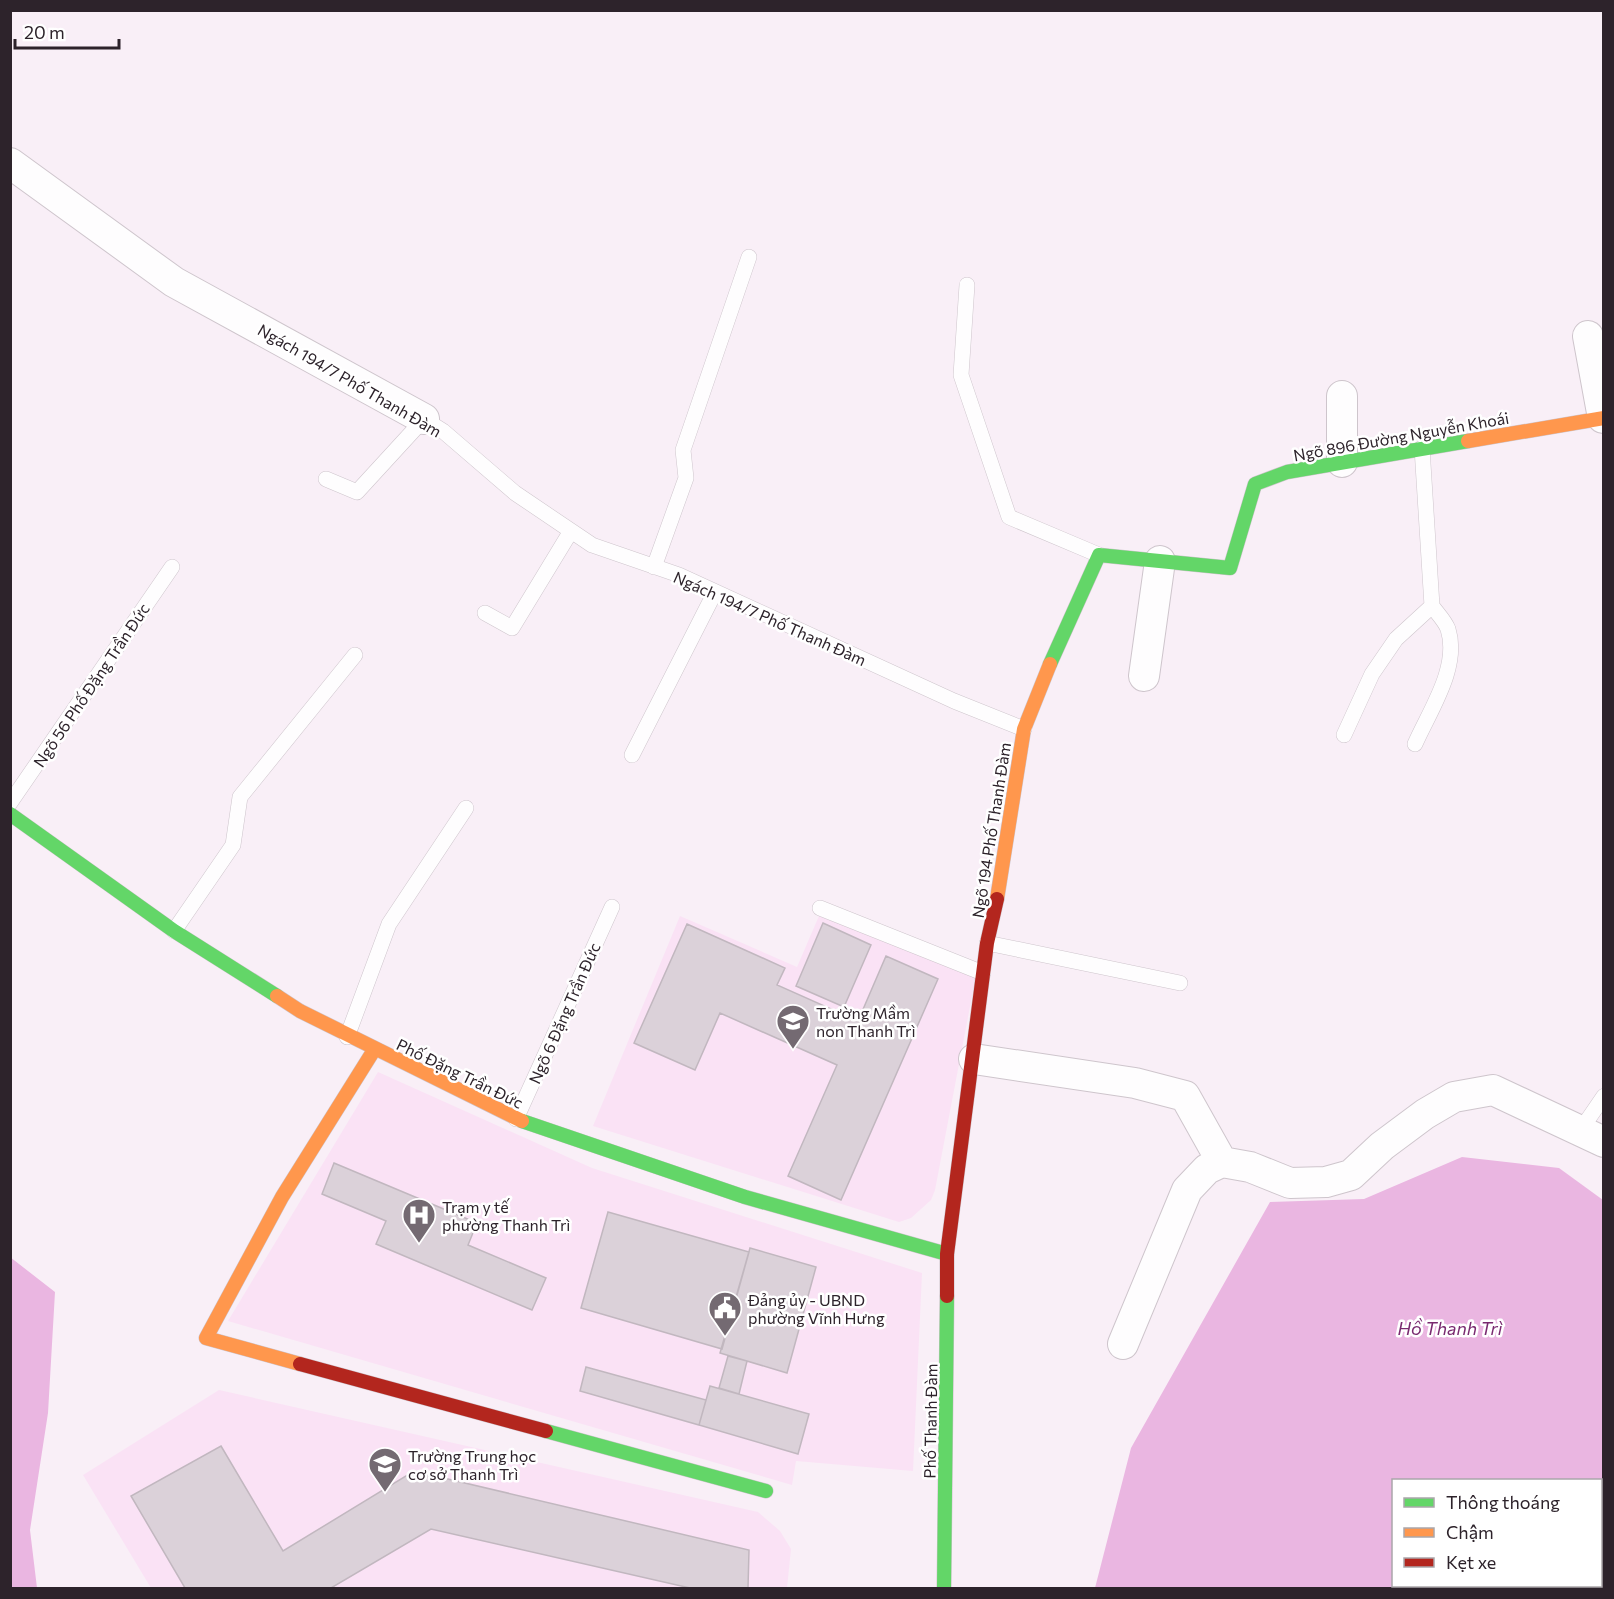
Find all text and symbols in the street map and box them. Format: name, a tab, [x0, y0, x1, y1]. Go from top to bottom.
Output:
scale bar	[15, 12, 118, 50]
text: 20 m	[24, 21, 65, 43]
street label: Ngách 194/7 Phố Thanh Đàm	[255, 320, 445, 440]
street label: Ngõ 896 Đường Nguyễn Khoái	[1292, 408, 1510, 464]
street label: Ngách 194/7 Phố Thanh Đàm	[671, 567, 869, 669]
street label: Ngõ 56 Phố Đặng Trần Đức	[29, 599, 153, 770]
street label: Ngõ 194 Phố Thanh Đàm	[968, 741, 1014, 919]
street label: Ngõ 6 Đặng Trần Đức	[524, 939, 604, 1086]
school or university icon: Trường Mầm non Thanh Trì	[775, 1003, 811, 1050]
place label: Trường Mầm non Thanh Trì	[816, 1003, 916, 1040]
street label: Phố Đặng Trần Đức	[394, 1034, 526, 1112]
hospital icon: Trạm y tế phường Thanh Trì	[401, 1197, 437, 1244]
place label: Trạm y tế phường Thanh Trì	[442, 1197, 570, 1234]
public building icon: Đảng ủy - UBND phường Vĩnh Hưng	[707, 1290, 743, 1337]
place label: Đảng ủy - UBND phường Vĩnh Hưng	[747, 1290, 885, 1327]
water label: Hồ Thanh Trì	[1398, 1317, 1503, 1339]
street label: Phố Thanh Đàm	[919, 1363, 941, 1479]
school or university icon: Trường Trung học cơ sở Thanh Trì	[367, 1446, 403, 1493]
place label: Trường Trung học cơ sở Thanh Trì	[408, 1446, 536, 1483]
legend	[1392, 1479, 1602, 1587]
text: Thông thoáng	[1446, 1491, 1560, 1513]
text: Chậm	[1446, 1521, 1494, 1543]
text: Kẹt xe	[1446, 1551, 1496, 1573]

